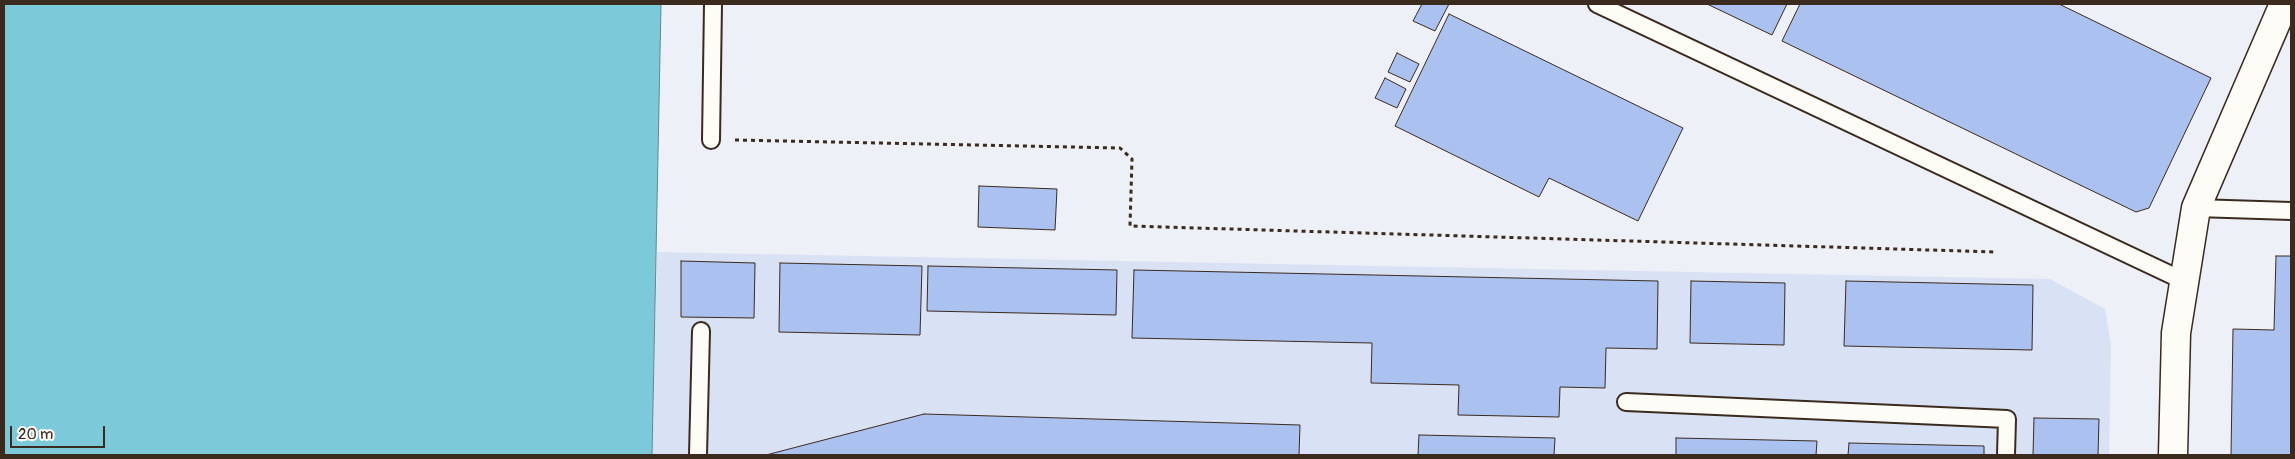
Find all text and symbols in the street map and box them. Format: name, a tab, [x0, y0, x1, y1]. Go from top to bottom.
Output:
scale bar	[12, 416, 108, 448]
text: 20 m	[18, 425, 53, 444]

